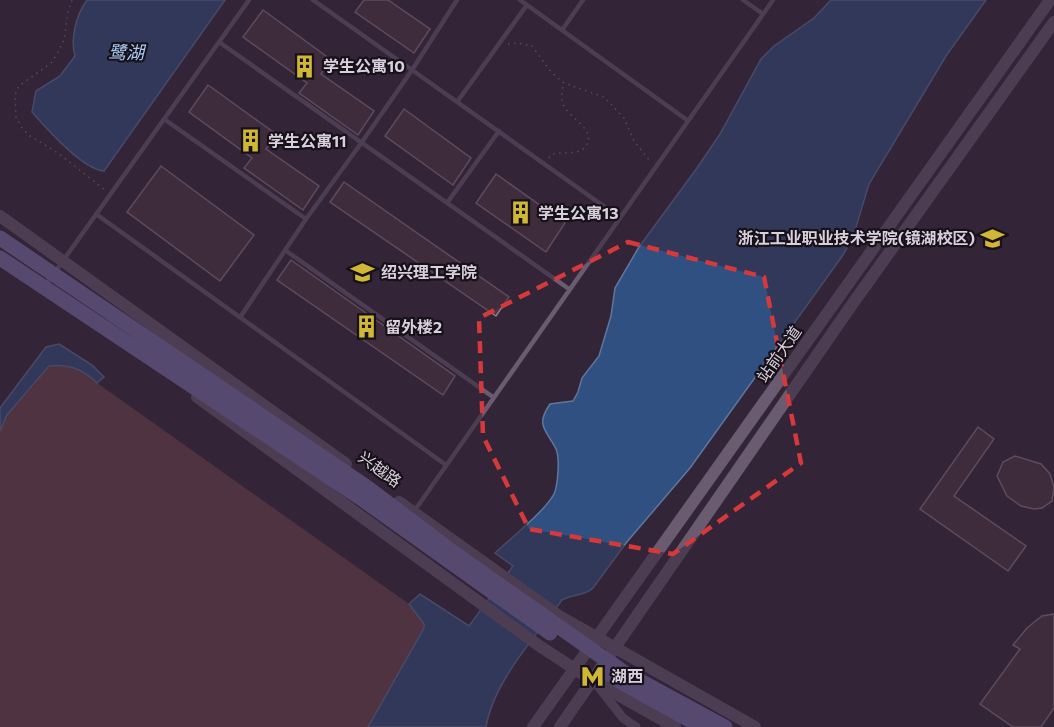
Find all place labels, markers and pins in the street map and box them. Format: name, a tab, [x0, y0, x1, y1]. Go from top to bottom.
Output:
building icon: 学生公寓10	[292, 53, 318, 79]
place label: 学生公寓10	[323, 56, 405, 75]
building icon: 学生公寓11	[237, 128, 263, 154]
place label: 学生公寓11	[268, 131, 346, 150]
building icon: 学生公寓13	[507, 200, 533, 226]
place label: 学生公寓13	[538, 203, 619, 222]
school or university icon: 浙江工业职业技术学院(镜湖校区)	[980, 225, 1006, 251]
place label: 浙江工业职业技术学院(镜湖校区)	[738, 228, 975, 247]
school or university icon: 绍兴理工学院	[350, 259, 376, 285]
place label: 绍兴理工学院	[381, 262, 477, 281]
building icon: 留外楼2	[354, 314, 380, 340]
place label: 留外楼2	[385, 317, 442, 336]
metro station icon: 湖西	[580, 663, 606, 689]
place label: 湖西	[611, 666, 643, 685]

